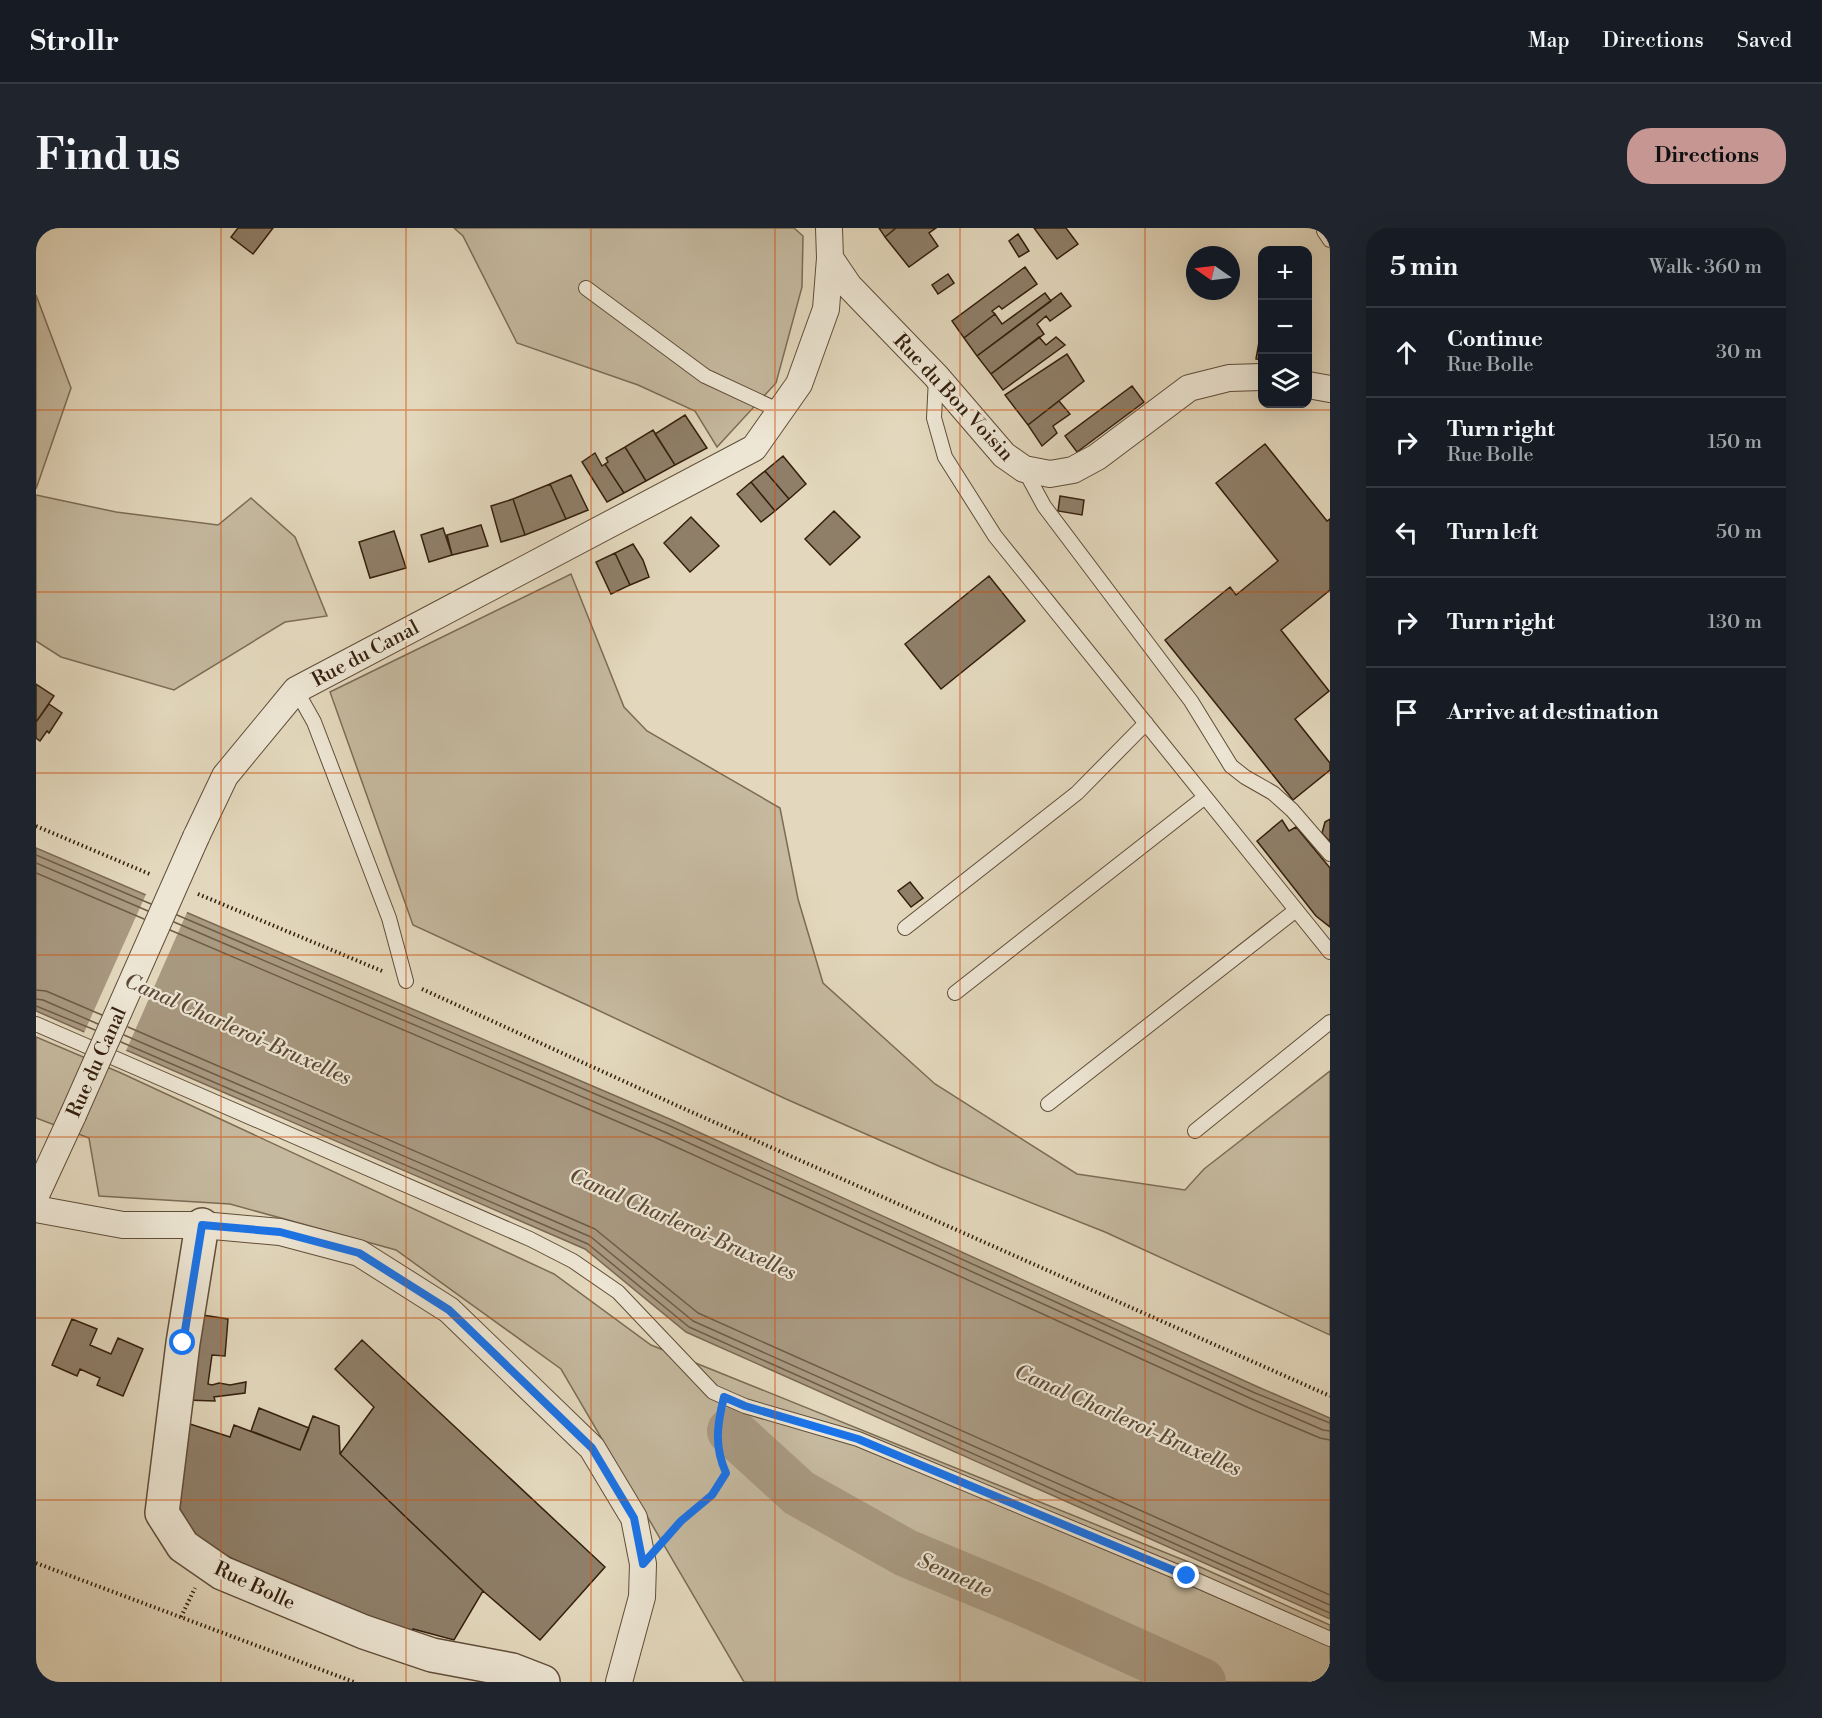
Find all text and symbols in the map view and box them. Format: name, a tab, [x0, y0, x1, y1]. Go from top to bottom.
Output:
text: Strollr	[30, 24, 119, 59]
text: Map	[1528, 28, 1570, 54]
text: Directions	[1603, 28, 1704, 54]
text: Saved	[1737, 28, 1792, 54]
button: Directions	[1627, 128, 1786, 184]
text: Find us	[36, 130, 180, 183]
north arrow	[1186, 246, 1240, 300]
map controls	[1258, 246, 1312, 408]
button: +	[1258, 246, 1312, 300]
text: 5 min	[1390, 251, 1458, 283]
text: Walk · 360 m	[1649, 255, 1762, 280]
button: −	[1258, 300, 1312, 354]
text: Continue	[1447, 326, 1543, 353]
street label: Rue du Bon Voisin	[887, 329, 1018, 467]
icon: ahead	[1390, 336, 1423, 369]
text: 30 m	[1716, 340, 1762, 365]
text: Rue Bolle	[1447, 353, 1534, 378]
button: layers	[1258, 354, 1312, 408]
text: Turn right	[1447, 416, 1555, 443]
icon: right	[1390, 426, 1423, 459]
text: 150 m	[1707, 430, 1762, 455]
text: Rue Bolle	[1447, 443, 1534, 468]
icon: left	[1390, 516, 1423, 549]
text: Turn left	[1447, 519, 1538, 546]
text: 50 m	[1716, 520, 1762, 545]
icon: right	[1390, 606, 1423, 639]
text: Turn right	[1447, 609, 1555, 636]
text: 130 m	[1707, 610, 1762, 635]
street label: Rue du Canal	[308, 616, 424, 693]
icon: arrive	[1390, 696, 1423, 729]
text: Arrive at destination	[1447, 699, 1659, 726]
water label: Canal Charleroi-Bruxelles	[120, 968, 355, 1092]
street label: Rue du Canal	[62, 1003, 133, 1122]
water label: Canal Charleroi-Bruxelles	[565, 1163, 800, 1287]
route start	[169, 1329, 195, 1355]
water label: Canal Charleroi-Bruxelles	[1010, 1359, 1245, 1483]
water label: Sennette	[913, 1548, 996, 1604]
street label: Rue Bolle	[210, 1557, 299, 1616]
route end	[1173, 1562, 1199, 1588]

